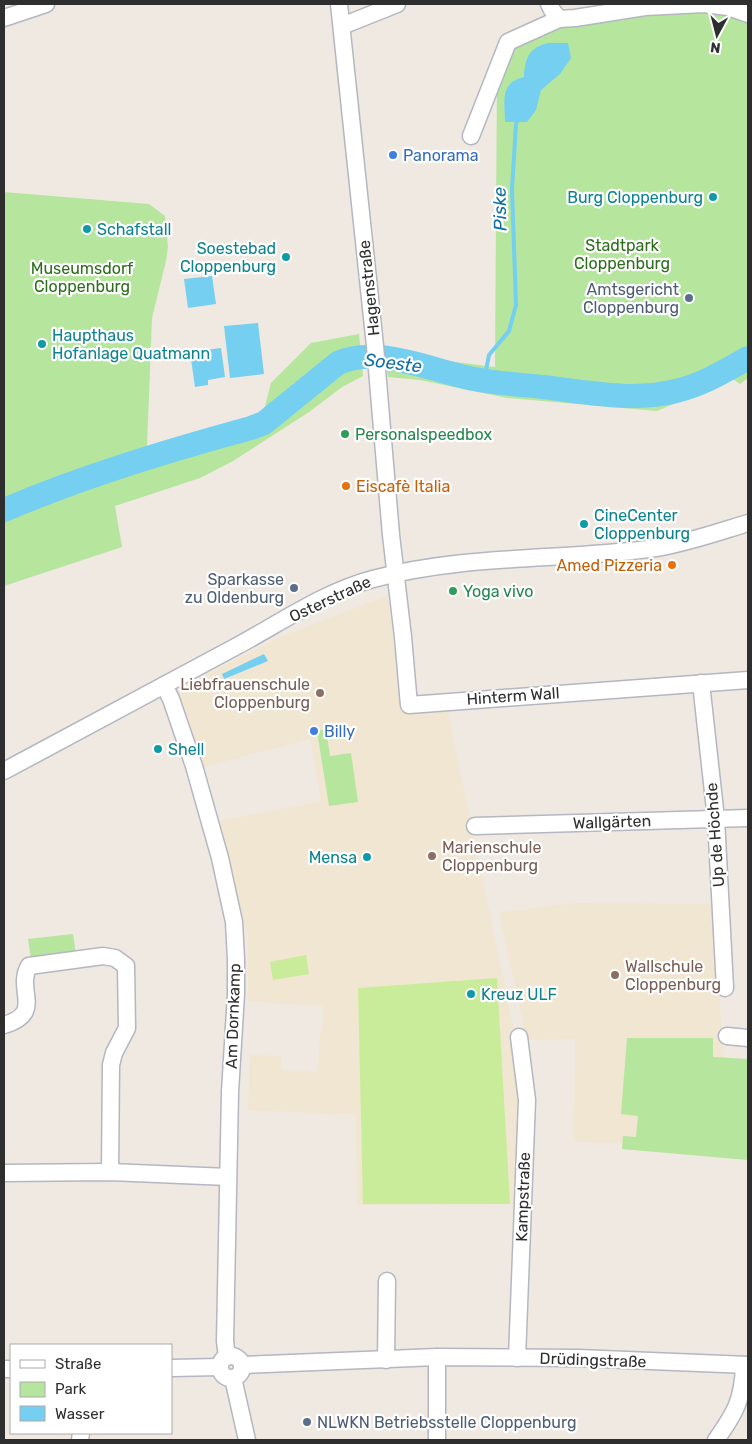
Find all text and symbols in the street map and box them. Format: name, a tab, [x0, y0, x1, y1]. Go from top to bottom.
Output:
north arrow	[692, 10, 742, 60]
text: N	[709, 38, 722, 56]
place label: Panorama	[403, 146, 479, 165]
marker: Panorama	[387, 149, 399, 161]
water label: Piske	[489, 187, 511, 231]
place label: Burg Cloppenburg	[567, 188, 703, 207]
marker: Burg Cloppenburg	[707, 191, 719, 203]
place label: Schafstall	[97, 220, 171, 239]
marker: Schafstall	[81, 223, 93, 235]
park label: Stadtpark Cloppenburg	[574, 236, 670, 273]
place label: Soestebad Cloppenburg	[180, 239, 276, 276]
street label: Hagenstraße	[355, 239, 383, 337]
marker: Soestebad Cloppenburg	[280, 251, 292, 263]
park label: Museumsdorf Cloppenburg	[31, 259, 134, 296]
place label: Amtsgericht Cloppenburg	[583, 280, 679, 317]
marker: Amtsgericht Cloppenburg	[683, 292, 695, 304]
place label: Haupthaus Hofanlage Quatmann	[52, 326, 210, 363]
marker: Haupthaus Hofanlage Quatmann	[36, 338, 48, 350]
water label: Soeste	[363, 349, 423, 377]
place label: Personalspeedbox	[355, 425, 493, 444]
marker: Personalspeedbox	[339, 428, 351, 440]
place label: Eiscafè Italia	[356, 477, 450, 496]
marker: Eiscafè Italia	[340, 480, 352, 492]
place label: CineCenter Cloppenburg	[594, 506, 690, 543]
marker: CineCenter Cloppenburg	[578, 518, 590, 530]
place label: Amed Pizzeria	[557, 556, 662, 575]
marker: Amed Pizzeria	[666, 559, 678, 571]
place label: Sparkasse zu Oldenburg	[185, 570, 284, 607]
street label: Osterstraße	[286, 572, 374, 626]
marker: Sparkasse zu Oldenburg	[288, 582, 300, 594]
place label: Yoga vivo	[463, 582, 534, 601]
marker: Yoga vivo	[447, 585, 459, 597]
place label: Liebfrauenschule Cloppenburg	[180, 675, 310, 712]
street label: Hinterm Wall	[466, 683, 560, 709]
marker: Liebfrauenschule Cloppenburg	[314, 687, 326, 699]
place label: Billy	[324, 722, 355, 741]
marker: Billy	[308, 725, 320, 737]
place label: Shell	[168, 740, 204, 759]
marker: Shell	[152, 743, 164, 755]
street label: Up de Höchde	[702, 782, 728, 888]
street label: Wallgärten	[572, 811, 652, 833]
place label: Marienschule Cloppenburg	[442, 838, 541, 875]
place label: Mensa	[309, 848, 357, 867]
marker: Marienschule Cloppenburg	[426, 850, 438, 862]
marker: Mensa	[361, 851, 373, 863]
place label: Wallschule Cloppenburg	[625, 957, 721, 994]
street label: Am Dornkamp	[222, 963, 244, 1069]
marker: Wallschule Cloppenburg	[609, 969, 621, 981]
place label: Kreuz ULF	[481, 985, 557, 1004]
marker: Kreuz ULF	[465, 988, 477, 1000]
street label: Kampstraße	[512, 1152, 534, 1242]
legend	[10, 1344, 172, 1434]
street label: Drüdingstraße	[539, 1349, 647, 1371]
text: Straße	[55, 1355, 101, 1373]
text: Park	[55, 1380, 86, 1398]
text: Wasser	[55, 1405, 105, 1423]
place label: NLWKN Betriebsstelle Cloppenburg	[317, 1413, 576, 1432]
marker: NLWKN Betriebsstelle Cloppenburg	[301, 1416, 313, 1428]

